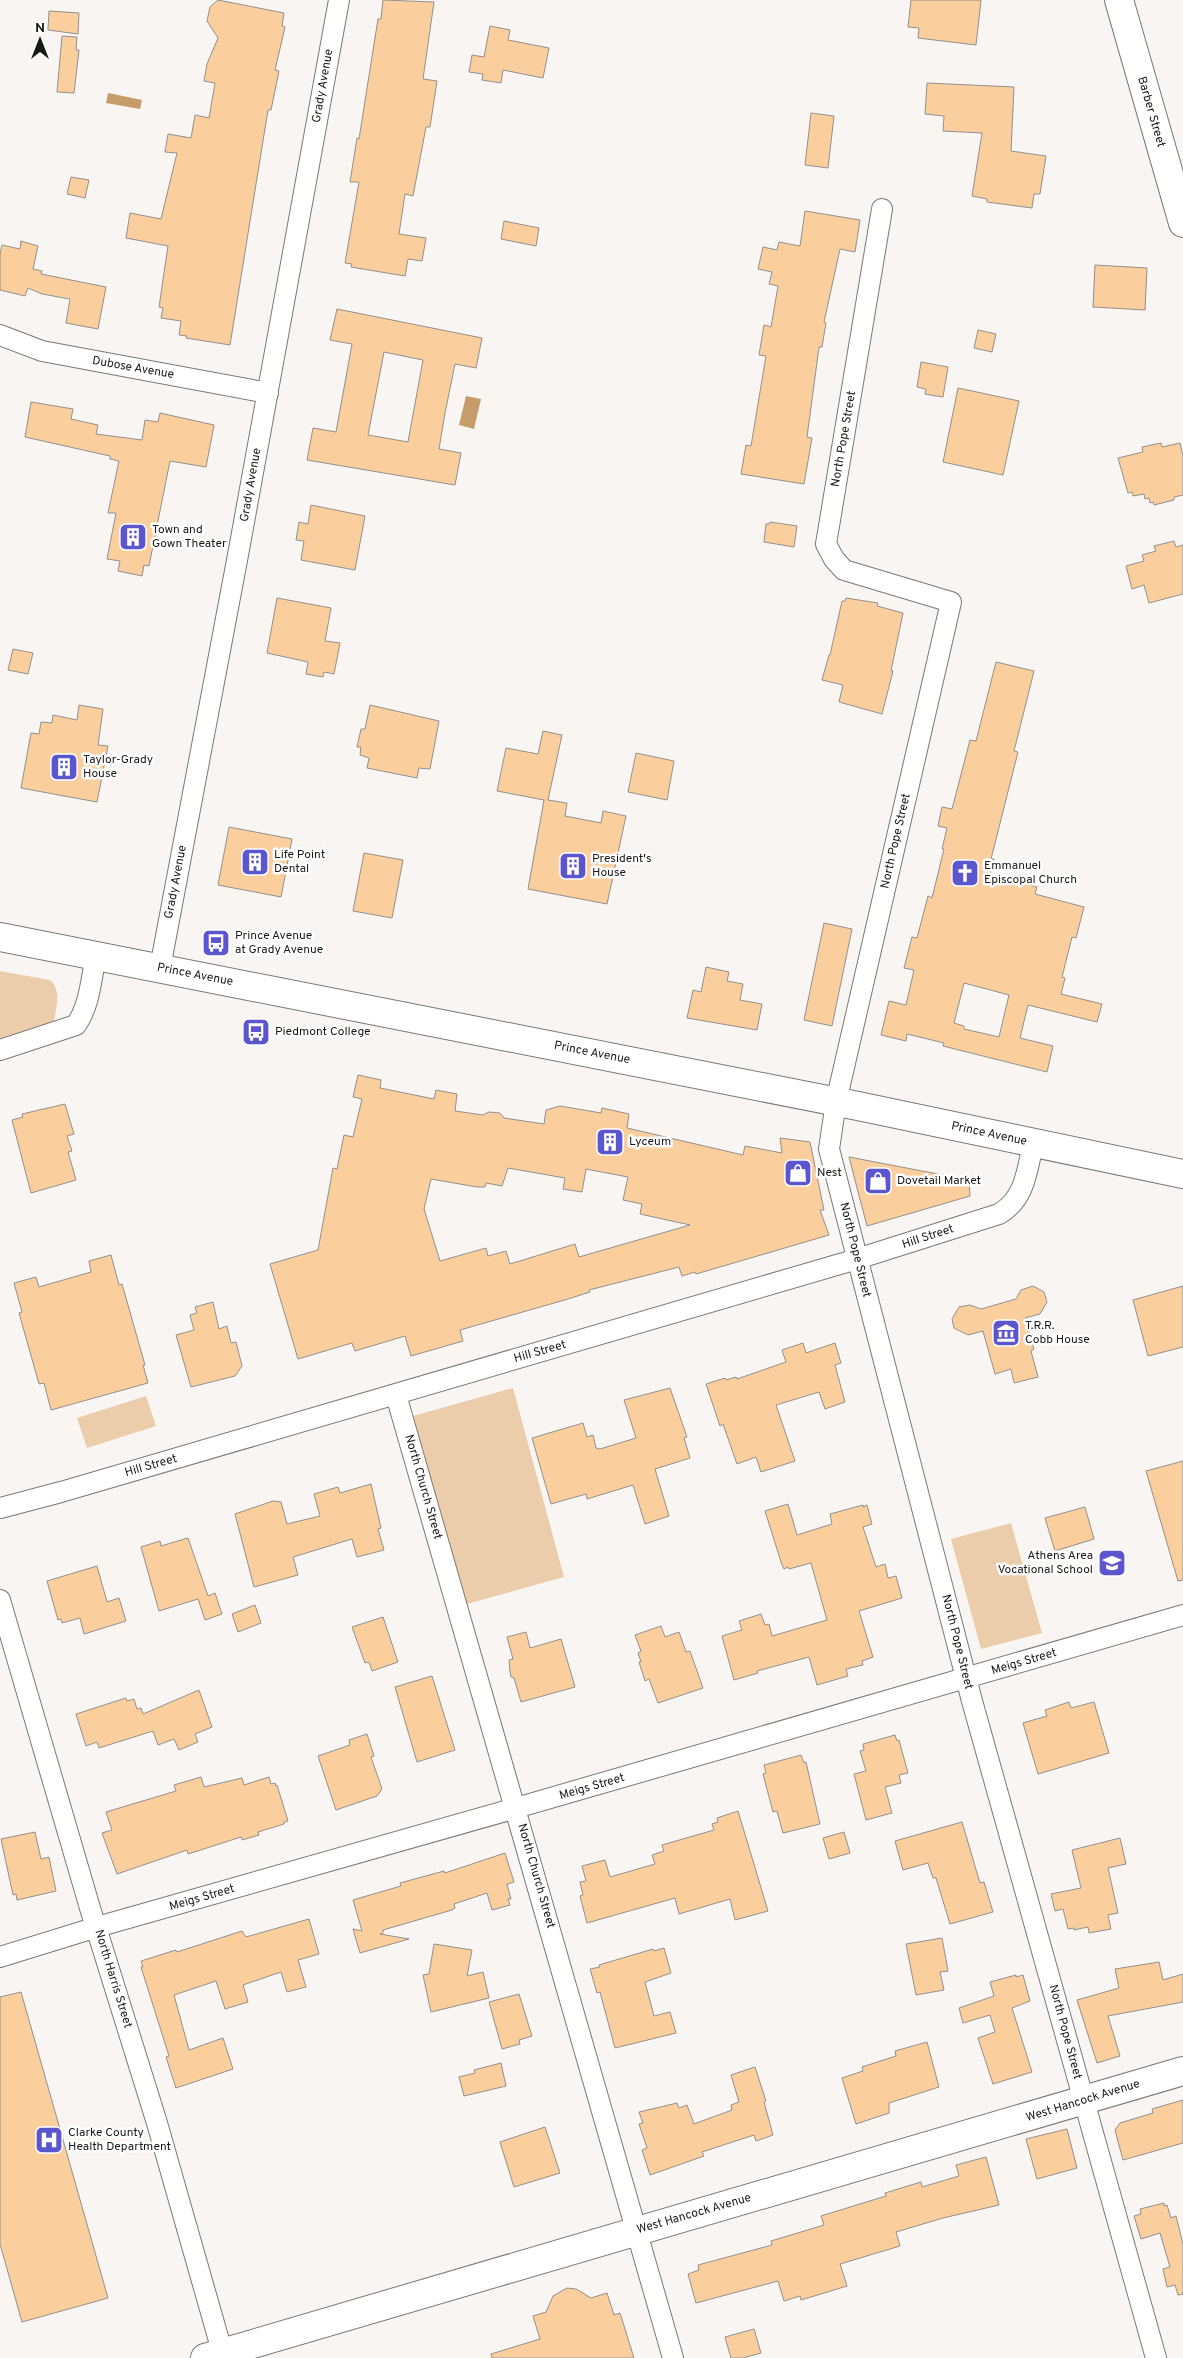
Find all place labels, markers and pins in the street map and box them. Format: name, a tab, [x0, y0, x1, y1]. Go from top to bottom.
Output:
building icon: Town and Gown Theater	[118, 522, 148, 552]
place label: Town and Gown Theater	[152, 522, 227, 552]
building icon: Taylor-Grady House	[49, 752, 79, 782]
place label: Taylor-Grady House	[83, 752, 153, 782]
building icon: Life Point Dental	[240, 847, 270, 877]
place label: Life Point Dental	[274, 847, 325, 877]
building icon: President's House	[558, 851, 588, 881]
place label: President's House	[592, 851, 652, 881]
church icon: Emmanuel Episcopal Church	[950, 858, 980, 888]
place label: Emmanuel Episcopal Church	[984, 858, 1077, 888]
bus stop icon: Prince Avenue at Grady Avenue	[201, 928, 231, 958]
place label: Prince Avenue at Grady Avenue	[235, 928, 323, 958]
bus stop icon: Piedmont College	[241, 1017, 271, 1047]
place label: Piedmont College	[275, 1024, 371, 1040]
building icon: Lyceum	[595, 1127, 625, 1157]
place label: Lyceum	[629, 1134, 671, 1150]
shop icon: Nest	[783, 1158, 813, 1188]
place label: Nest	[817, 1165, 842, 1181]
shop icon: Dovetail Market	[863, 1166, 893, 1196]
place label: Dovetail Market	[897, 1173, 981, 1189]
museum icon: T.R.R. Cobb House	[991, 1318, 1021, 1348]
place label: T.R.R. Cobb House	[1025, 1318, 1090, 1348]
place label: Athens Area Vocational School	[998, 1548, 1093, 1578]
school or university icon: Athens Area Vocational School	[1097, 1548, 1127, 1578]
hospital icon: Clarke County Health Department	[34, 2125, 64, 2155]
place label: Clarke County Health Department	[68, 2125, 171, 2155]

